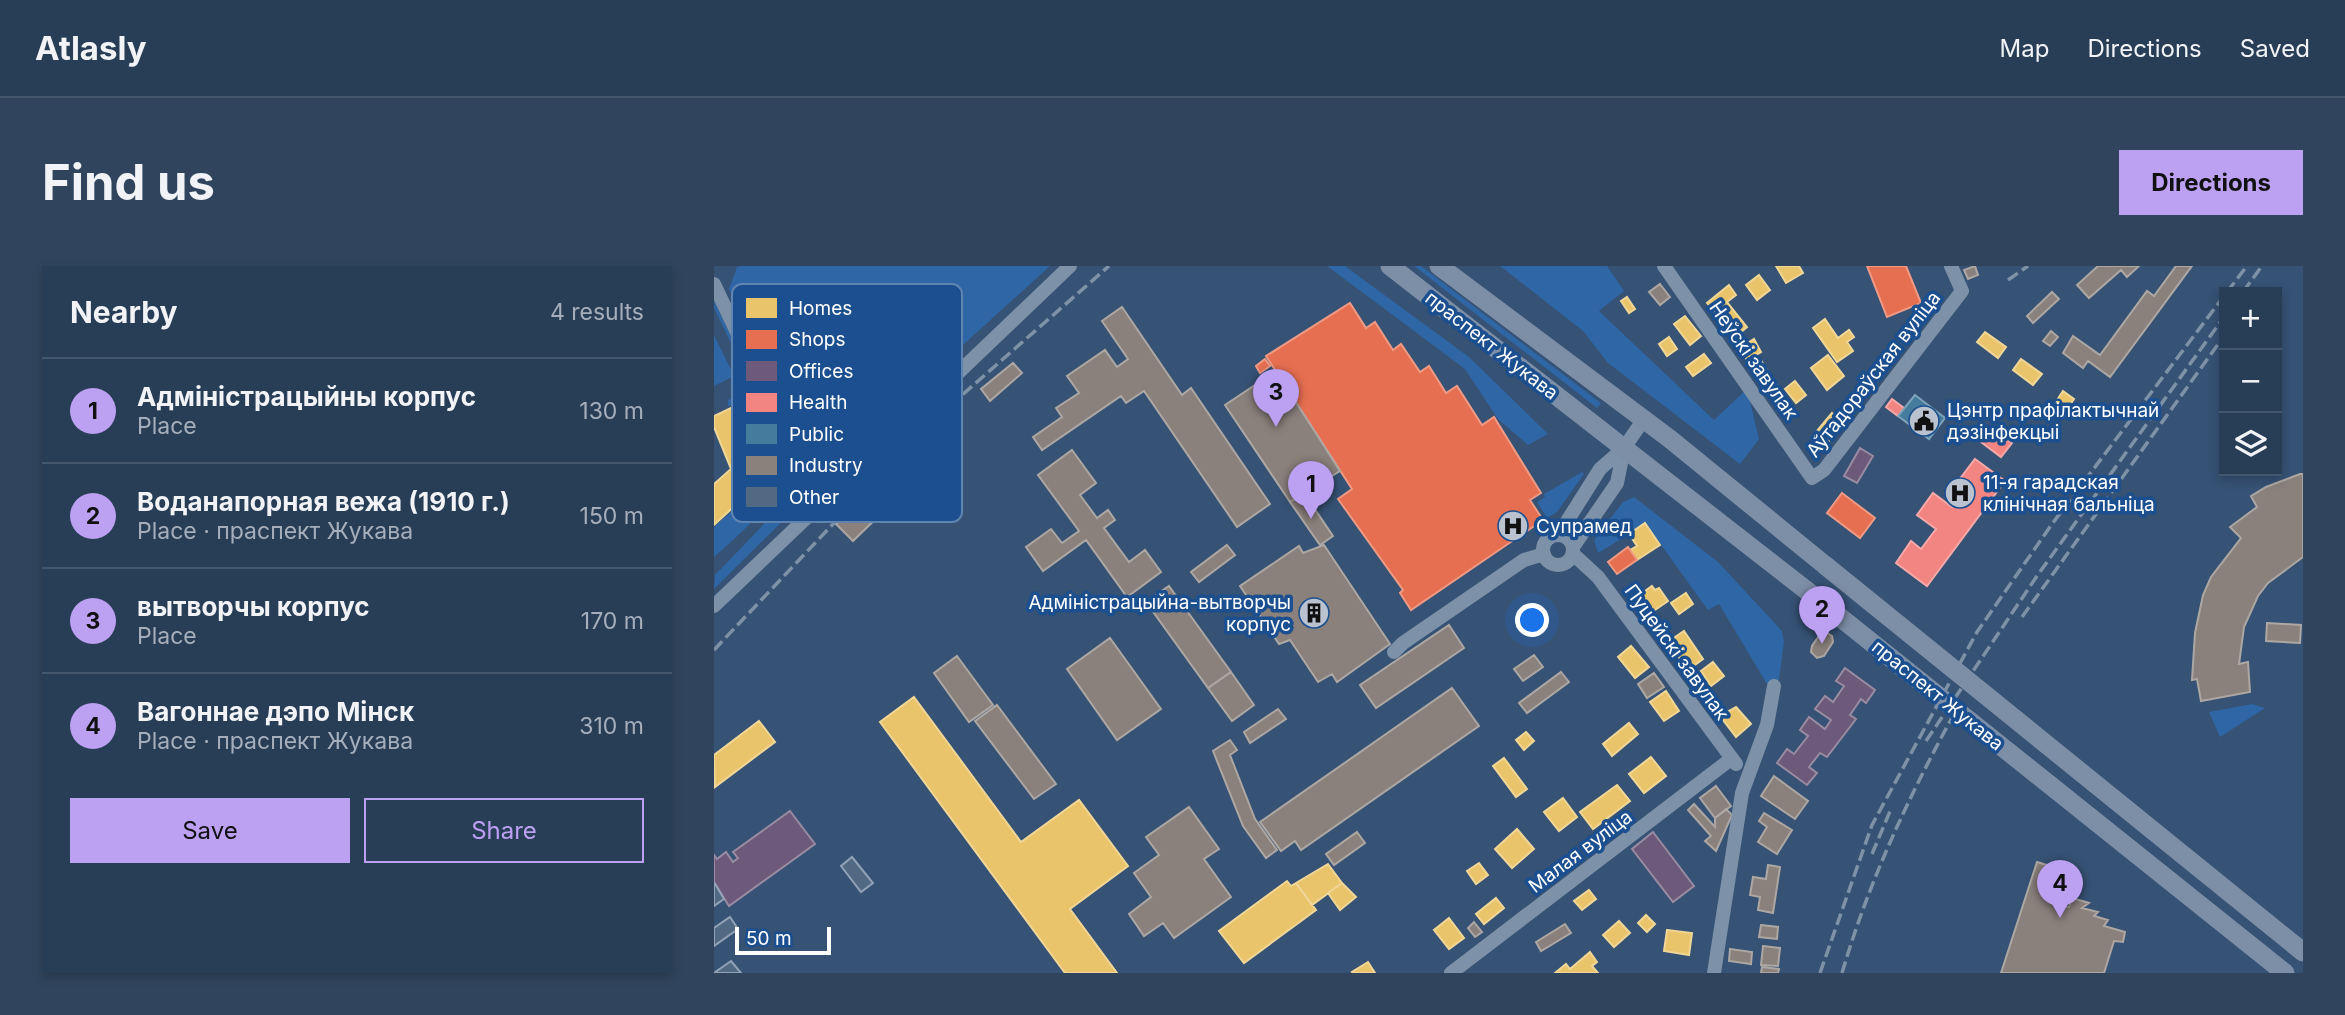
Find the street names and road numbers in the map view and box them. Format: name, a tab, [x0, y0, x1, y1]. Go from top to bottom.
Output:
street label: праспект Жукава	[1421, 286, 1563, 404]
street label: Аўтадораўская вуліца	[1802, 287, 1945, 462]
street label: Неўскі завулак	[1704, 297, 1803, 424]
street label: Пуцейскі завулак	[1620, 580, 1734, 725]
street label: праспект Жукава	[1867, 635, 2008, 755]
street label: Малая вуліца	[1524, 805, 1637, 898]

